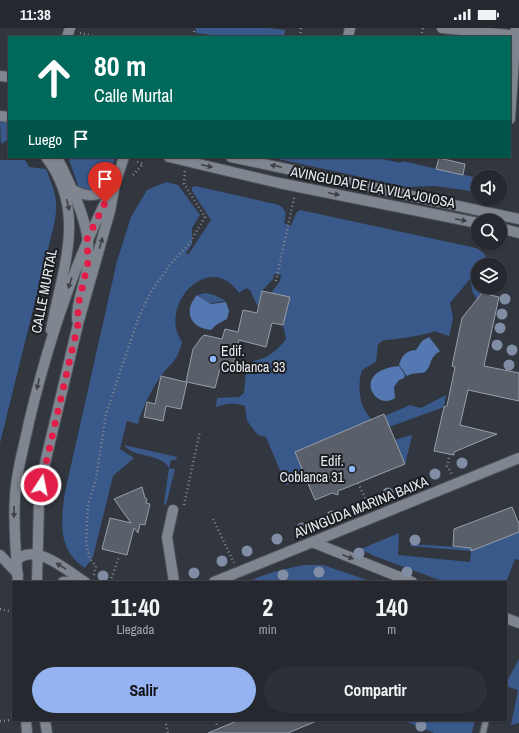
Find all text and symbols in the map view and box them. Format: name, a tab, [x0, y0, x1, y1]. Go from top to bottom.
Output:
text: 11:38	[20, 4, 51, 25]
text: 80 m	[94, 47, 146, 85]
icon: ahead	[28, 52, 80, 104]
text: Calle Murtal	[94, 83, 173, 108]
icon: arrive	[70, 128, 92, 150]
text: Luego	[28, 129, 62, 150]
pin	[88, 162, 122, 203]
street label: AVINGUDA DE LA VILA JOIOSA	[288, 162, 457, 212]
one-way arrow	[201, 163, 213, 169]
one-way arrow	[269, 163, 282, 169]
icon: arrive	[94, 168, 116, 190]
map controls	[471, 170, 507, 294]
button: sound	[471, 170, 507, 206]
one-way arrow	[328, 191, 340, 197]
one-way arrow	[65, 199, 71, 211]
button: search	[471, 214, 507, 250]
one-way arrow	[455, 217, 468, 223]
one-way arrow	[98, 236, 104, 248]
street label: CALLE MURTAL	[27, 247, 61, 335]
button: layers	[471, 258, 507, 294]
one-way arrow	[67, 278, 73, 290]
place label: Edif. Coblanca 33	[221, 342, 285, 376]
marker: Edif. Coblanca 33	[208, 354, 218, 364]
one-way arrow	[35, 379, 41, 391]
place label: Edif. Coblanca 31	[280, 452, 345, 486]
position arrow	[20, 464, 62, 506]
marker: Edif. Coblanca 31	[347, 464, 357, 474]
street label: AVINGUDA MARINA BAIXA	[291, 472, 431, 542]
one-way arrow	[11, 506, 17, 519]
one-way arrow	[343, 554, 355, 560]
one-way arrow	[55, 563, 67, 570]
text: 11:40	[111, 591, 160, 623]
text: 2	[262, 591, 273, 623]
text: 140	[375, 591, 408, 623]
text: Llegada	[116, 621, 154, 638]
text: min	[259, 621, 277, 638]
text: m	[387, 621, 396, 638]
button: Salir	[32, 667, 256, 713]
button: Compartir	[264, 667, 487, 713]

